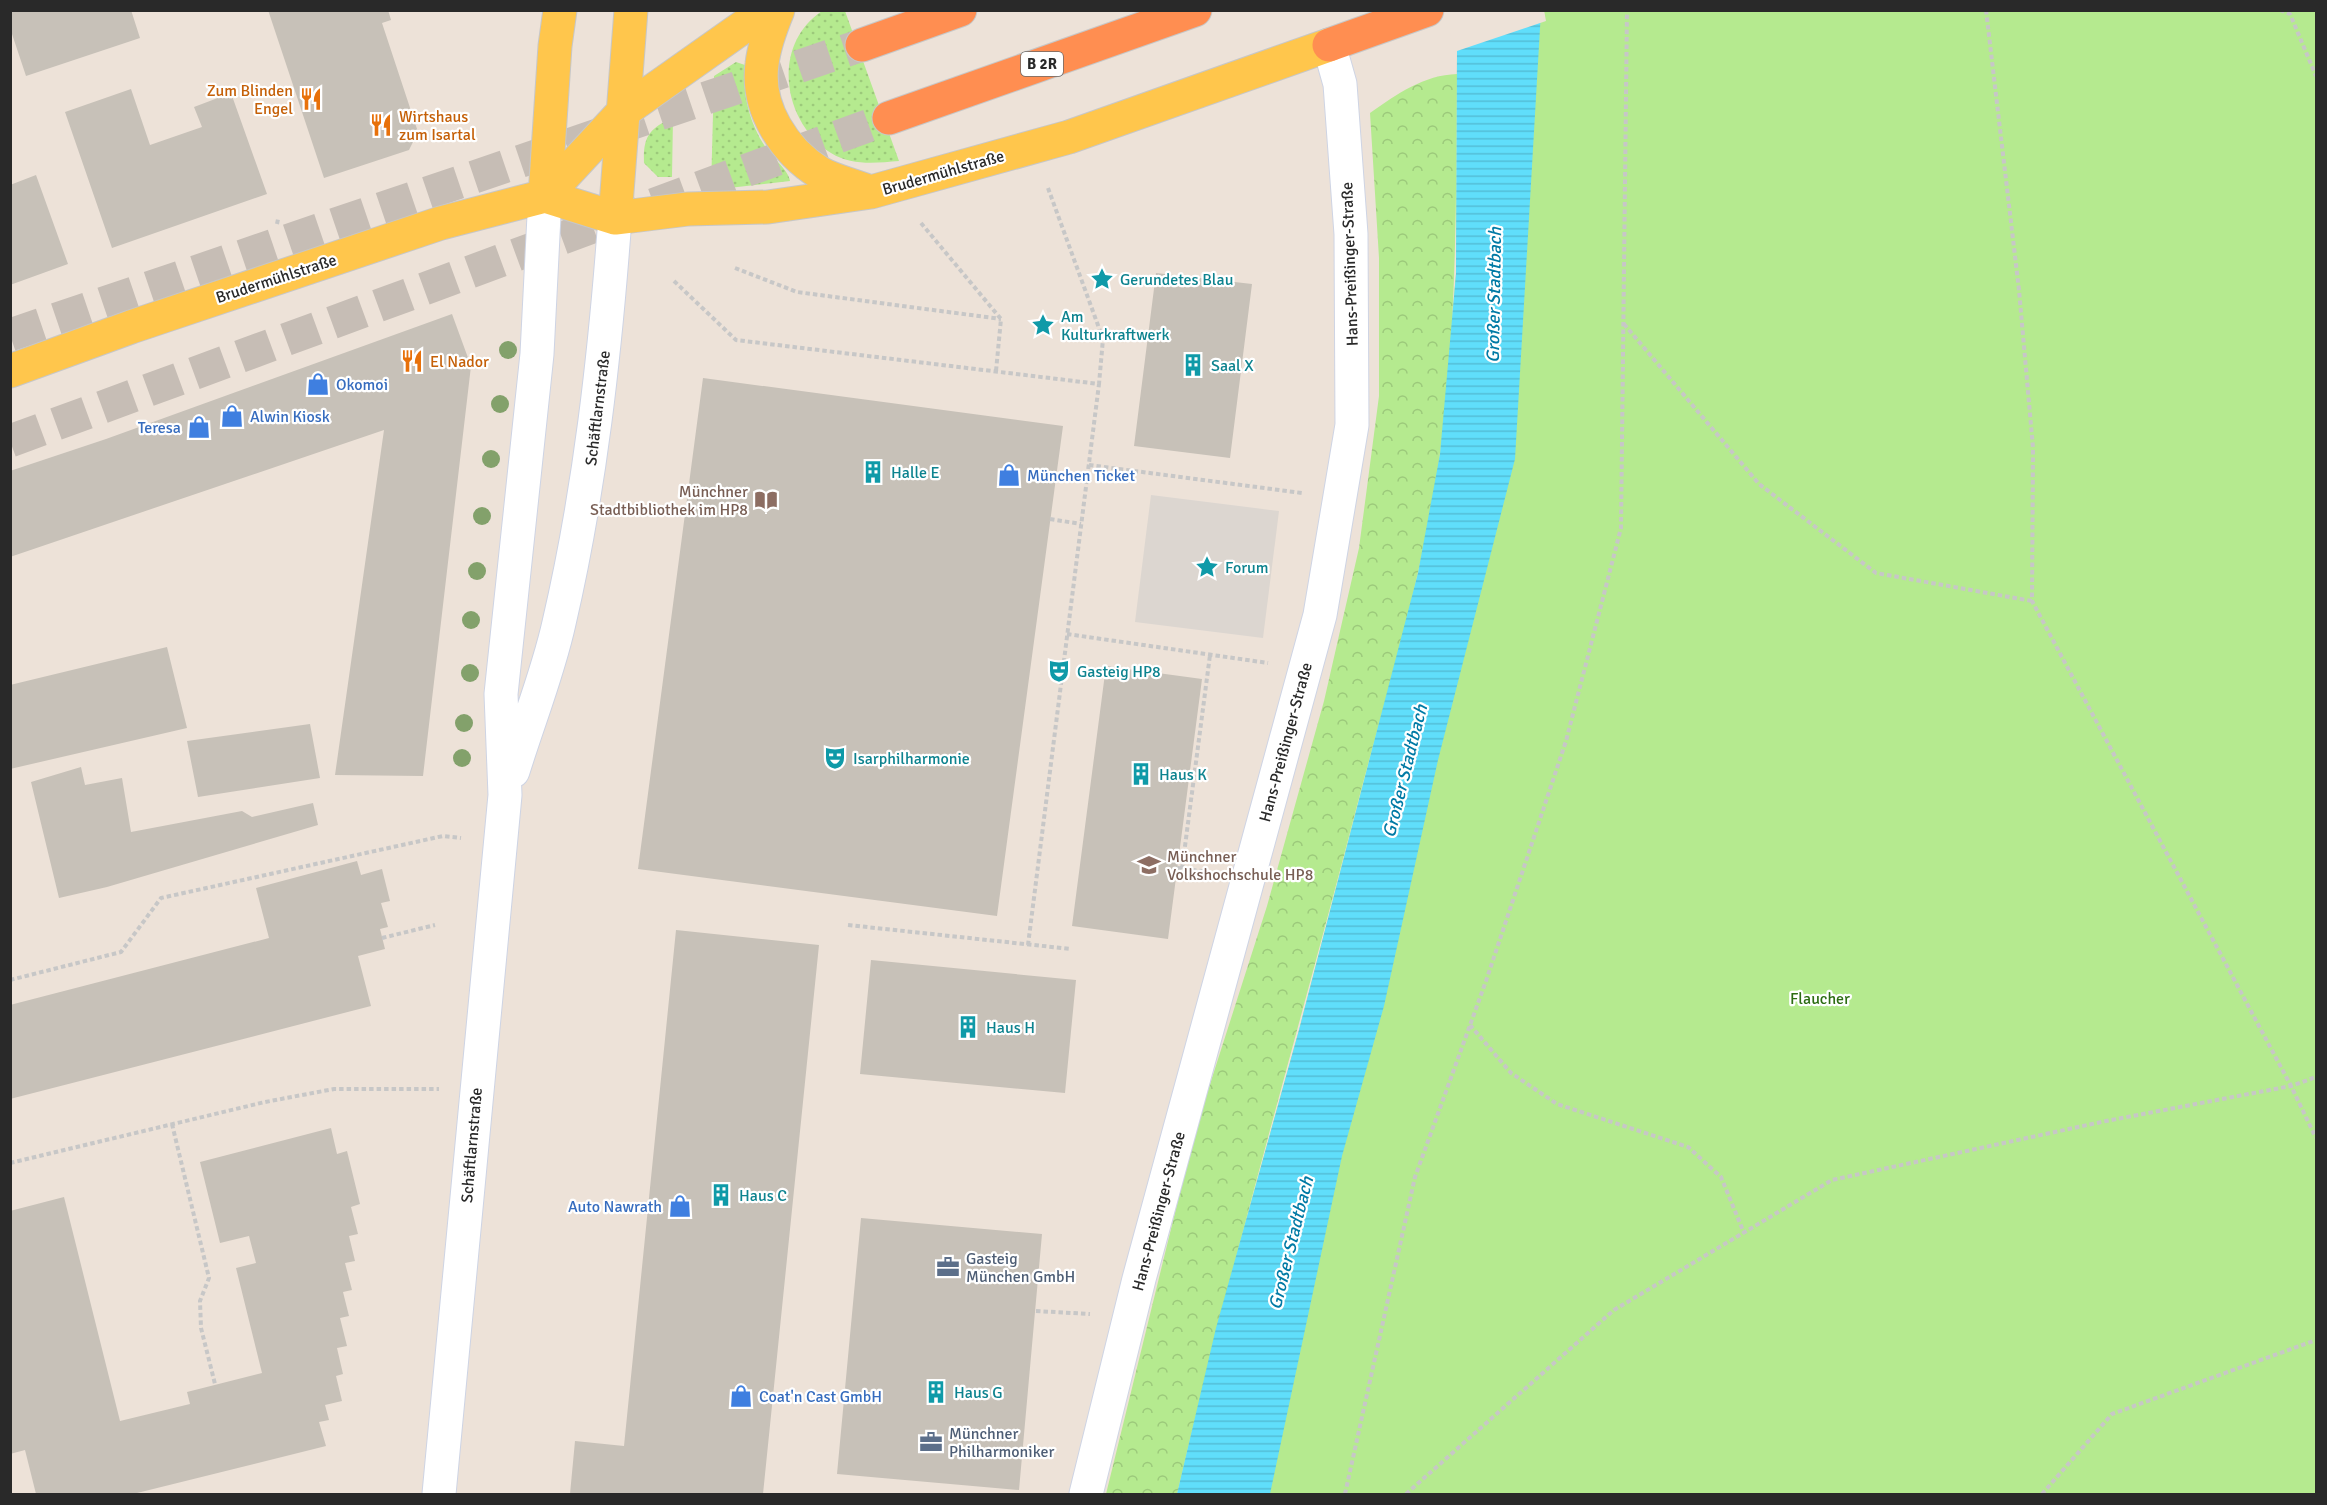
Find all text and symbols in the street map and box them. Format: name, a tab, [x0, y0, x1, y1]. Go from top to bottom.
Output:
road number: B 2R	[1021, 52, 1063, 76]
place label: Zum Blinden Engel	[207, 81, 293, 119]
restaurant icon: Zum Blinden Engel	[298, 86, 324, 112]
place label: Wirtshaus zum Isartal	[399, 107, 476, 145]
restaurant icon: Wirtshaus zum Isartal	[368, 112, 394, 138]
street label: Brudermühlstraße	[880, 146, 1007, 200]
street label: Hans-Preißinger-Straße	[1337, 181, 1363, 346]
water label: Großer Stadtbach	[1482, 226, 1506, 363]
street label: Brudermühlstraße	[213, 250, 339, 308]
place icon: Gerundetes Blau	[1089, 266, 1115, 292]
place label: Gerundetes Blau	[1120, 270, 1233, 290]
place label: Am Kulturkraftwerk	[1061, 307, 1169, 345]
place icon: Am Kulturkraftwerk	[1030, 312, 1056, 338]
restaurant icon: El Nador	[399, 348, 425, 374]
street label: Schäftlarnstraße	[581, 349, 615, 467]
place label: El Nador	[430, 352, 489, 372]
building icon: Saal X	[1180, 352, 1206, 378]
place label: Saal X	[1211, 356, 1254, 376]
shop icon: Okomoi	[305, 371, 331, 397]
place label: Okomoi	[336, 375, 388, 395]
shop icon: Alwin Kiosk	[219, 403, 245, 429]
place label: Alwin Kiosk	[250, 407, 330, 427]
shop icon: Teresa	[186, 414, 212, 440]
place label: Teresa	[138, 418, 181, 438]
building icon: Halle E	[860, 459, 886, 485]
shop icon: München Ticket	[996, 462, 1022, 488]
place label: Halle E	[891, 463, 940, 483]
place label: München Ticket	[1027, 466, 1135, 486]
place label: Münchner Stadtbibliothek im HP8	[590, 482, 748, 520]
library icon: Münchner Stadtbibliothek im HP8	[753, 487, 779, 513]
place icon: Forum	[1194, 554, 1220, 580]
place label: Forum	[1225, 558, 1269, 578]
theatre icon: Gasteig HP8	[1046, 658, 1072, 684]
street label: Hans-Preißinger-Straße	[1255, 660, 1317, 824]
place label: Gasteig HP8	[1077, 662, 1161, 682]
water label: Großer Stadtbach	[1378, 701, 1432, 840]
theatre icon: Isarphilharmonie	[822, 745, 848, 771]
place label: Isarphilharmonie	[853, 749, 970, 769]
building icon: Haus K	[1128, 761, 1154, 787]
place label: Haus K	[1159, 765, 1207, 785]
place label: Münchner Volkshochschule HP8	[1167, 847, 1313, 885]
school or university icon: Münchner Volkshochschule HP8	[1136, 852, 1162, 878]
park label: Flaucher	[1790, 989, 1850, 1009]
building icon: Haus H	[955, 1014, 981, 1040]
place label: Haus H	[986, 1018, 1035, 1038]
street label: Schäftlarnstraße	[457, 1087, 487, 1204]
street label: Hans-Preißinger-Straße	[1128, 1129, 1190, 1293]
water label: Großer Stadtbach	[1264, 1173, 1318, 1312]
building icon: Haus C	[708, 1182, 734, 1208]
place label: Haus C	[739, 1186, 787, 1206]
shop icon: Auto Nawrath	[667, 1193, 693, 1219]
place label: Auto Nawrath	[568, 1197, 662, 1217]
place label: Gasteig München GmbH	[966, 1249, 1075, 1287]
office icon: Gasteig München GmbH	[935, 1254, 961, 1280]
building icon: Haus G	[923, 1379, 949, 1405]
shop icon: Coat'n Cast GmbH	[728, 1383, 754, 1409]
place label: Haus G	[954, 1383, 1002, 1403]
place label: Coat'n Cast GmbH	[759, 1387, 882, 1407]
place label: Münchner Philharmoniker	[949, 1424, 1054, 1462]
office icon: Münchner Philharmoniker	[918, 1429, 944, 1455]

